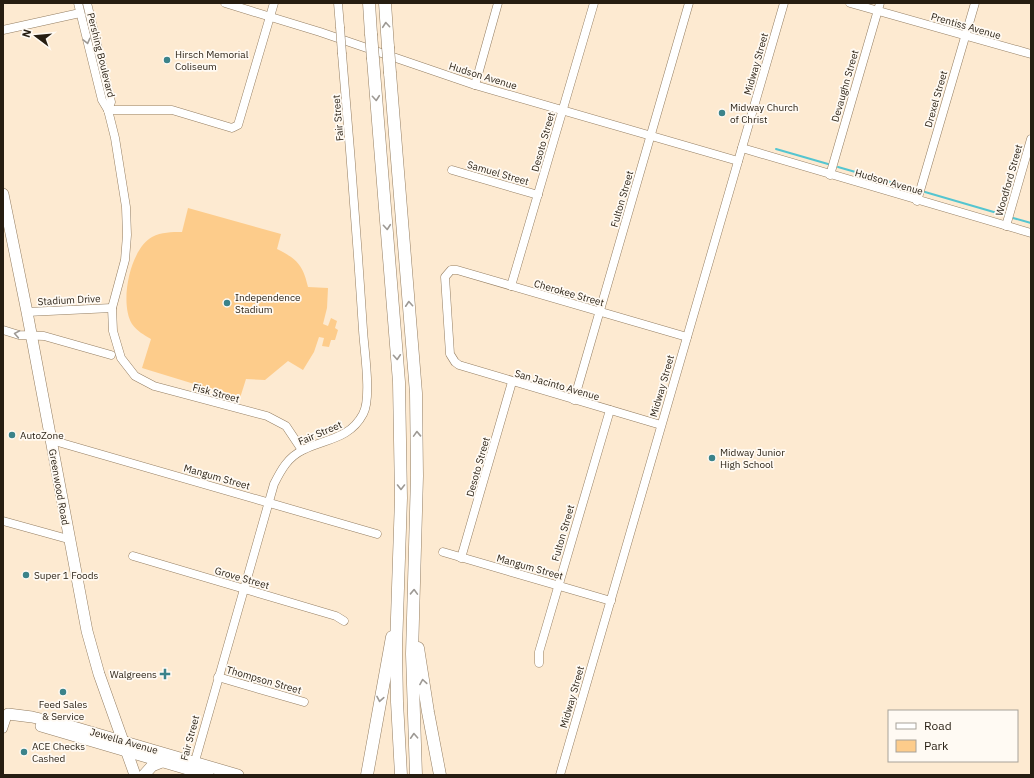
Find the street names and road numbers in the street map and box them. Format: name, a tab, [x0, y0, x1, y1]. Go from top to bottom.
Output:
street label: Prentiss Avenue	[930, 10, 1003, 42]
street label: Pershing Boulevard	[84, 11, 118, 99]
street label: Midway Street	[741, 31, 771, 97]
street label: Devaughn Street	[828, 48, 862, 124]
street label: Hudson Avenue	[447, 59, 519, 93]
street label: Drexel Street	[922, 69, 950, 129]
street label: Fair Street	[329, 94, 347, 142]
street label: Desoto Street	[528, 110, 558, 173]
street label: Woodford Street	[993, 142, 1026, 217]
street label: Samuel Street	[466, 158, 531, 188]
street label: Hudson Avenue	[853, 166, 925, 198]
street label: Fulton Street	[608, 169, 636, 229]
street label: Cherokee Street	[532, 277, 606, 309]
street label: Stadium Drive	[37, 292, 101, 308]
street label: Midway Street	[647, 353, 677, 419]
street label: San Jacinto Avenue	[513, 367, 601, 403]
street label: Fisk Street	[191, 381, 241, 406]
street label: Fair Street	[296, 418, 344, 448]
street label: Desoto Street	[463, 435, 493, 498]
street label: Greenwood Road	[46, 448, 72, 526]
street label: Mangum Street	[182, 461, 252, 493]
street label: Fulton Street	[549, 503, 577, 563]
street label: Mangum Street	[495, 551, 565, 583]
street label: Grove Street	[213, 564, 271, 592]
street label: Thompson Street	[225, 663, 303, 697]
street label: Midway Street	[557, 664, 587, 730]
street label: Fair Street	[178, 713, 202, 762]
street label: Jewella Avenue	[88, 725, 160, 757]

